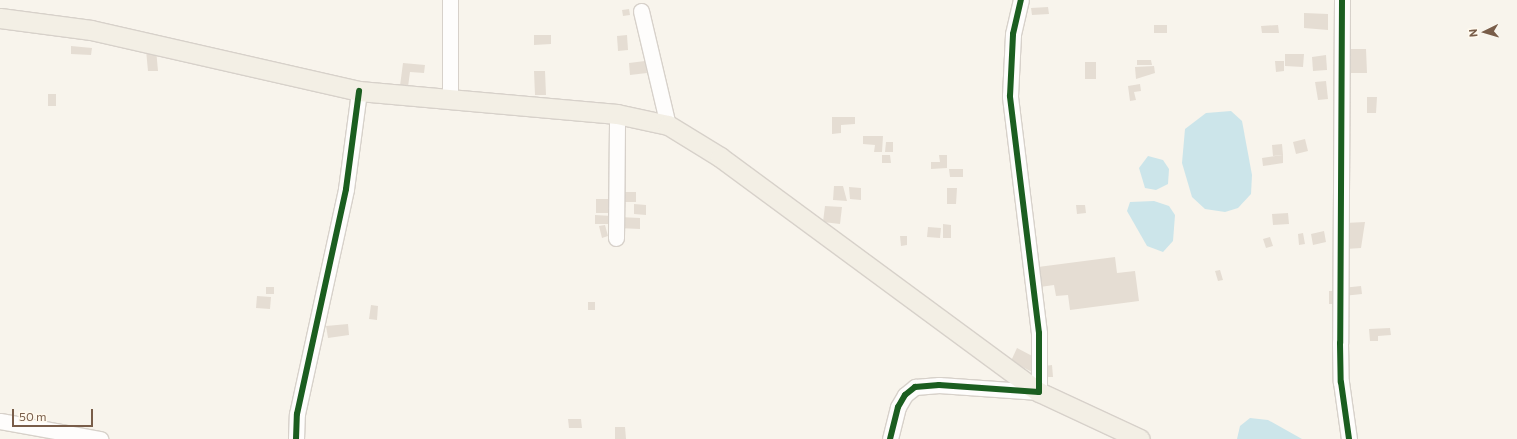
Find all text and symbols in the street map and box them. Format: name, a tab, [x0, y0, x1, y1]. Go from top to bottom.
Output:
north arrow	[1465, 12, 1505, 52]
text: N	[1466, 28, 1479, 38]
scale bar	[14, 401, 95, 427]
text: 50 m	[19, 409, 47, 423]

